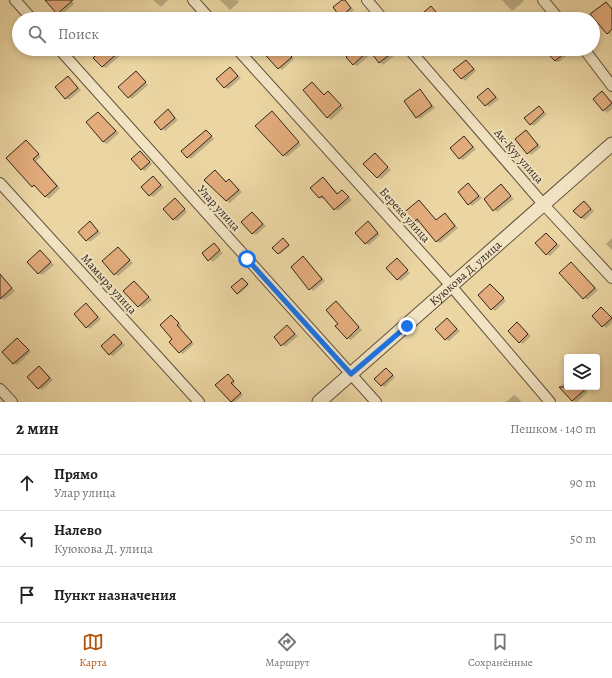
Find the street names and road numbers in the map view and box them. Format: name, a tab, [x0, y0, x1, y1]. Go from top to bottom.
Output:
street label: Ак-Куу улица	[490, 124, 548, 187]
street label: Улар улица	[194, 181, 244, 235]
street label: Береке улица	[376, 184, 434, 246]
street label: Куюкова Д. улица	[426, 237, 505, 309]
street label: Мамыра улица	[77, 250, 141, 318]

